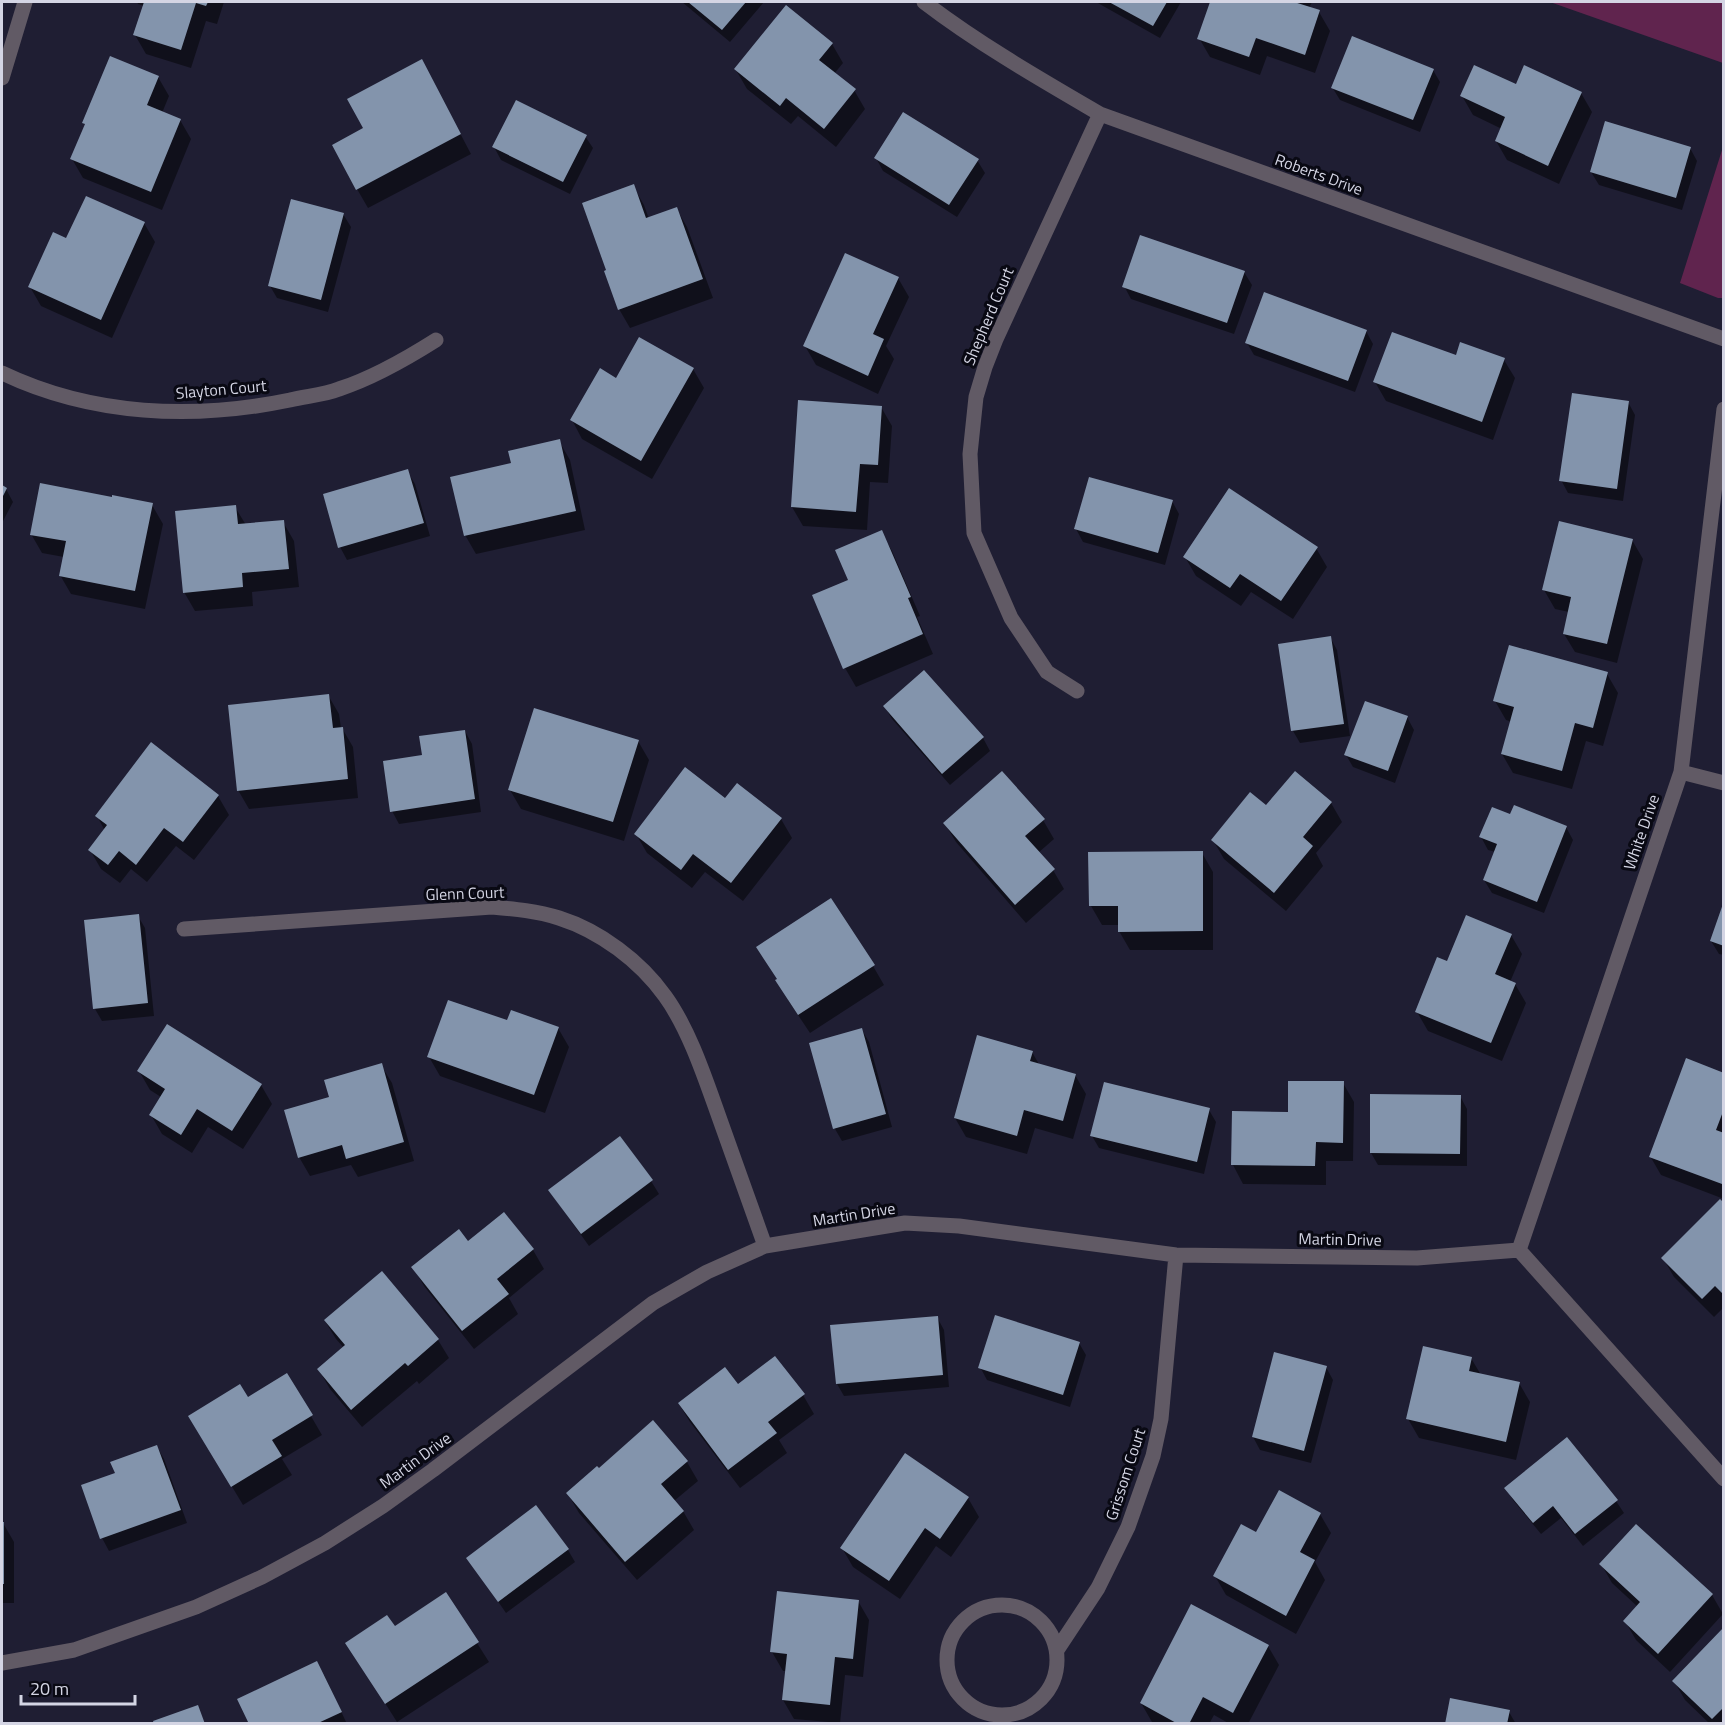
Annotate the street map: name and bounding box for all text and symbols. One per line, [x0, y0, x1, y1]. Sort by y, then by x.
street label: Roberts Drive [1272, 147, 1366, 201]
street label: Shepherd Court [957, 263, 1020, 369]
street label: Slayton Court [175, 373, 268, 405]
street label: White Drive [1617, 791, 1665, 873]
street label: Glenn Court [425, 880, 505, 906]
street label: Martin Drive [811, 1196, 897, 1232]
street label: Martin Drive [1298, 1226, 1382, 1252]
street label: Grissom Court [1099, 1424, 1151, 1523]
street label: Martin Drive [374, 1426, 456, 1494]
scale bar [21, 1668, 135, 1706]
text: 20 m [30, 1675, 69, 1702]

